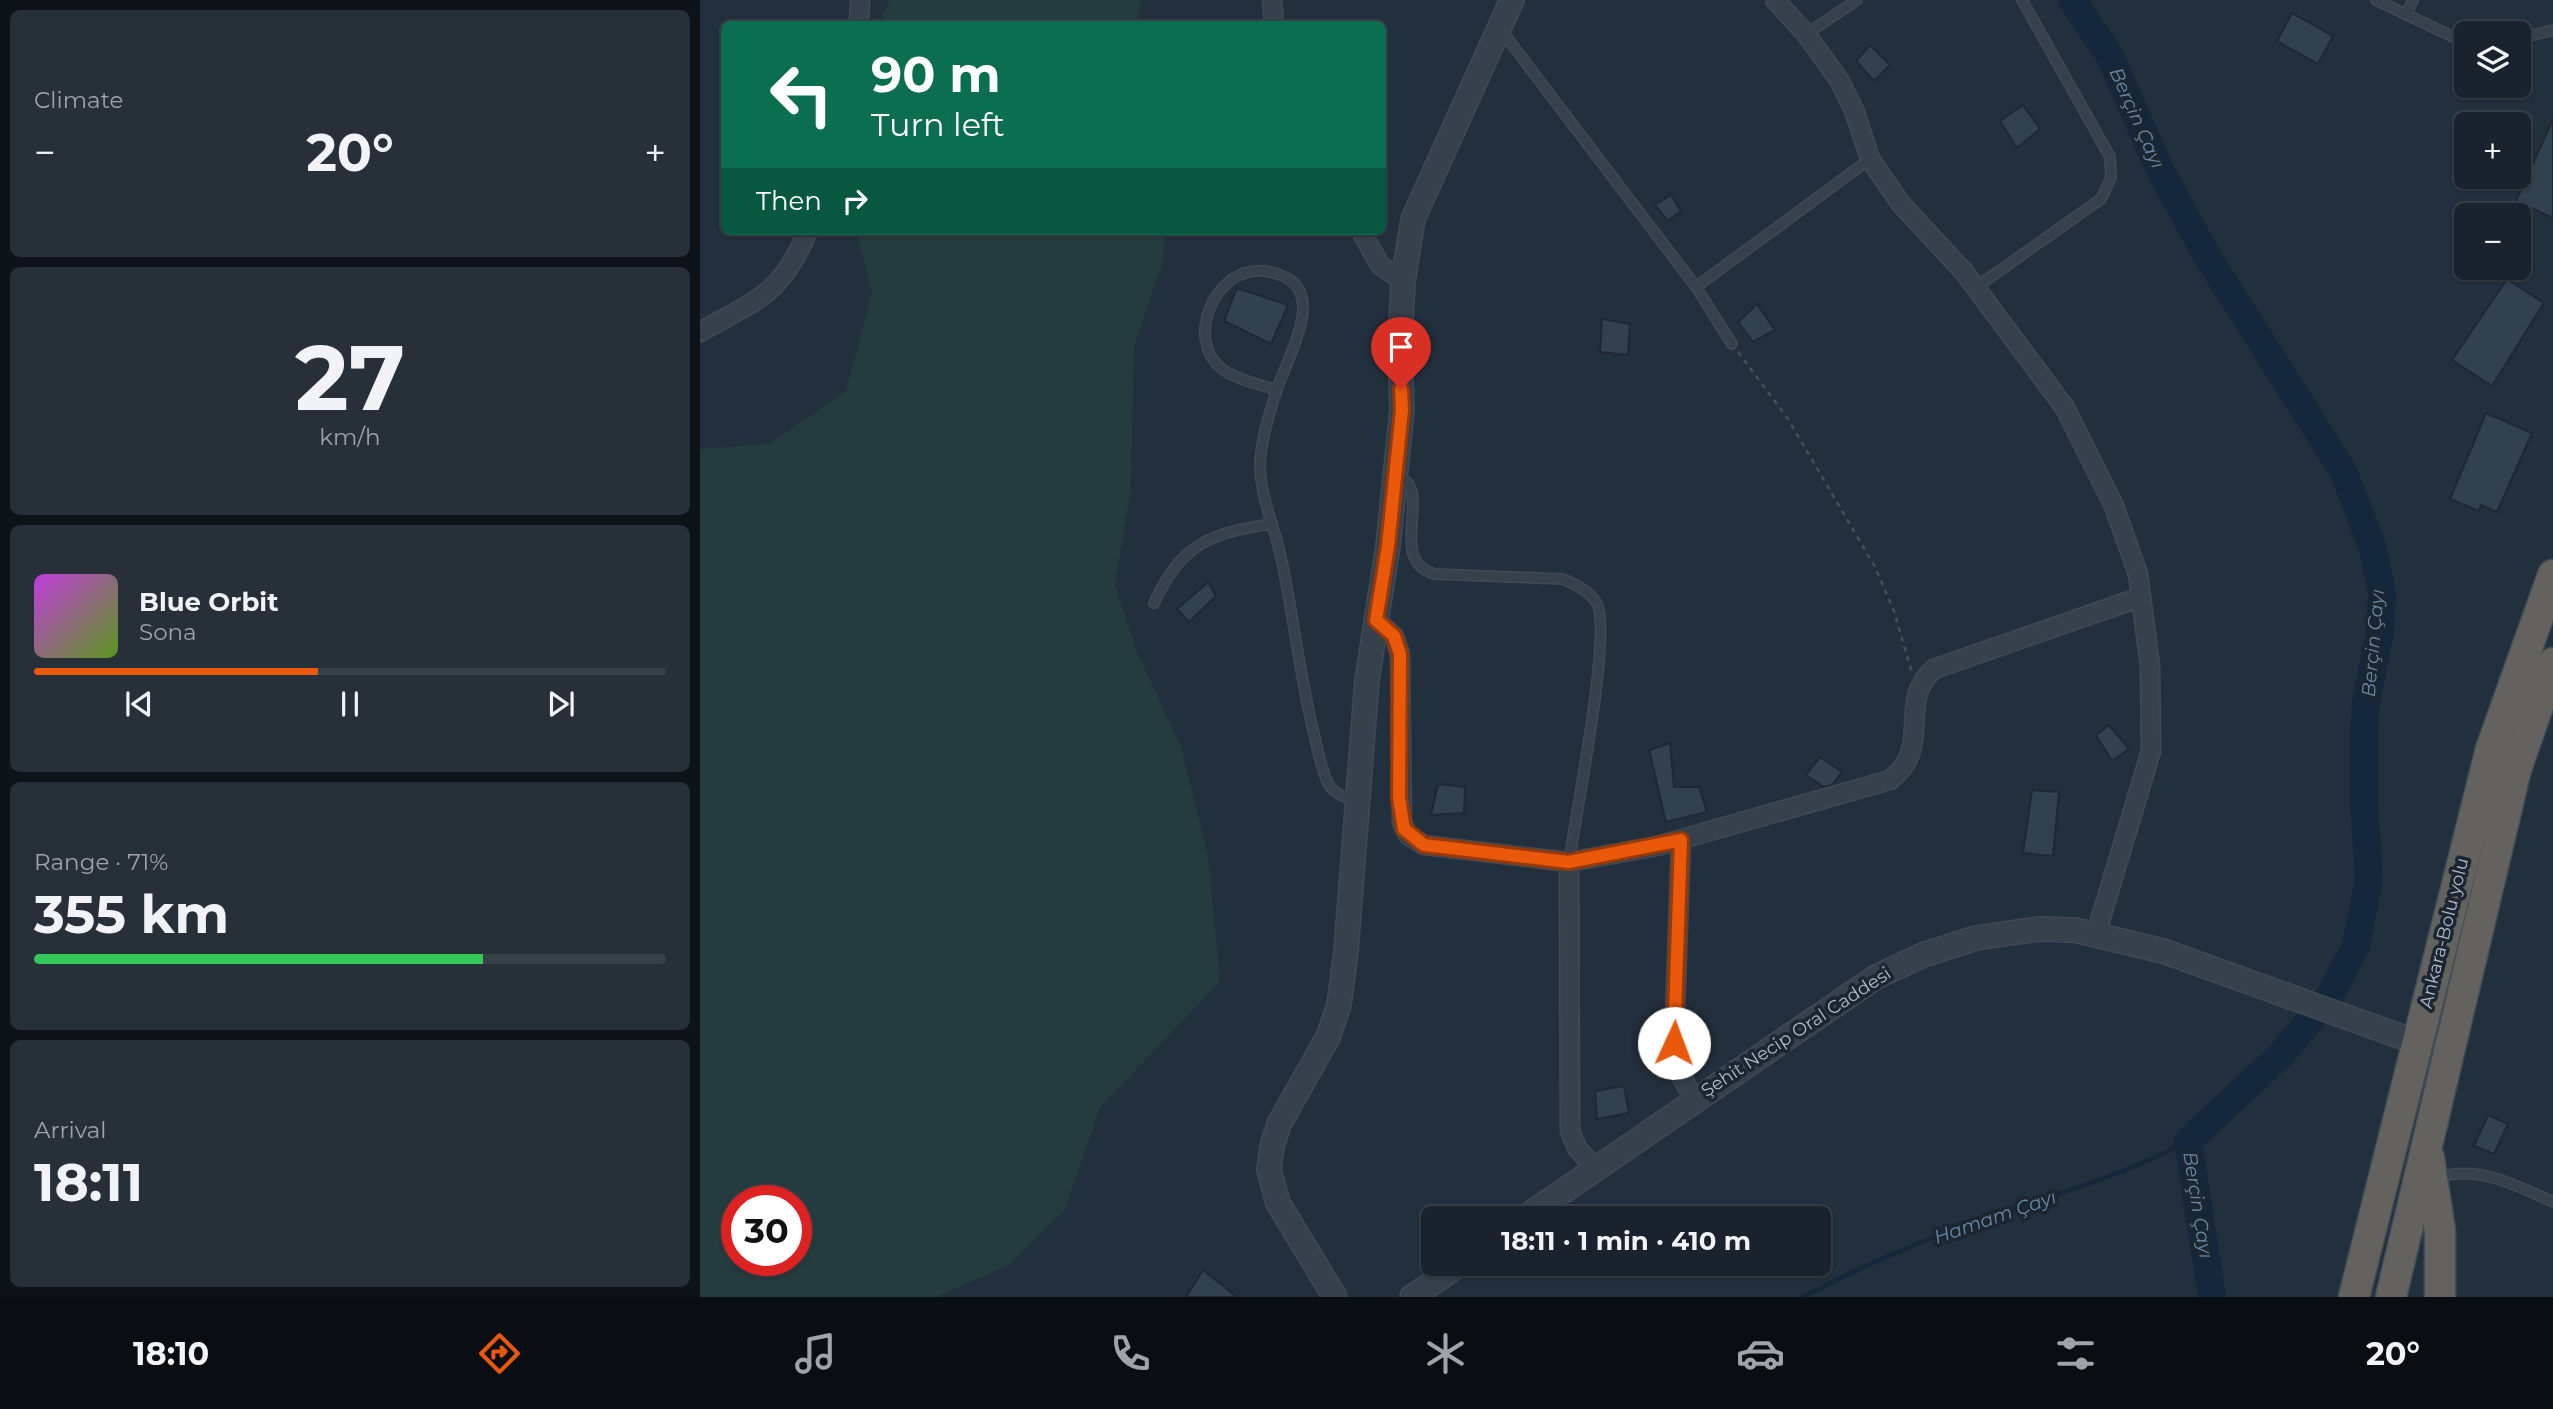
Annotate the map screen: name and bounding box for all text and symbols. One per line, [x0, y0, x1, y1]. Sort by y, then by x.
map controls [2454, 21, 2531, 280]
button: layers [2454, 21, 2531, 98]
text: 90 m [871, 45, 1001, 104]
icon: left [756, 49, 847, 140]
water label: Berçin Çayı [2105, 64, 2169, 172]
text: Climate [34, 86, 123, 114]
text: Turn left [871, 105, 1005, 144]
button: + [2454, 112, 2531, 189]
text: 20° [306, 121, 394, 184]
text: − [34, 129, 56, 176]
text: + [644, 129, 666, 176]
icon: right [836, 182, 874, 220]
text: Then [756, 185, 822, 217]
button: − [2454, 203, 2531, 280]
pin [1371, 317, 1431, 389]
text: 27 [295, 322, 405, 433]
icon: arrive [1382, 328, 1420, 366]
text: km/h [319, 423, 381, 451]
text: Blue Orbit [139, 586, 278, 618]
water label: Berçin Çayı [2357, 588, 2389, 698]
text: Sona [139, 618, 197, 646]
icon: previous [120, 685, 158, 723]
icon: pause [331, 685, 369, 723]
icon: next [542, 685, 580, 723]
text: Range · 71% [34, 848, 168, 876]
street label: Ankara-Bolu yolu [2415, 855, 2473, 1011]
text: 355 km [34, 883, 229, 946]
street label: Şehit Necip Oral Caddesi [1697, 962, 1895, 1102]
position arrow [1637, 1006, 1711, 1080]
text: Arrival [34, 1116, 107, 1144]
water label: Berçin Çayı [2178, 1150, 2218, 1260]
text: 18:11 [34, 1151, 143, 1214]
speed limit sign: 30 [721, 1185, 812, 1276]
water label: Hamam Çayı [1931, 1185, 2059, 1249]
text: 18:11 · 1 min · 410 m [1501, 1225, 1751, 1257]
icon: directions [475, 1329, 524, 1378]
icon: music [791, 1329, 840, 1378]
icon: phone [1106, 1329, 1155, 1378]
icon: climate [1421, 1329, 1470, 1378]
icon: car [1736, 1329, 1785, 1378]
icon: filters [2051, 1329, 2100, 1378]
text: 18:10 [133, 1334, 209, 1373]
text: 20° [2366, 1334, 2420, 1373]

